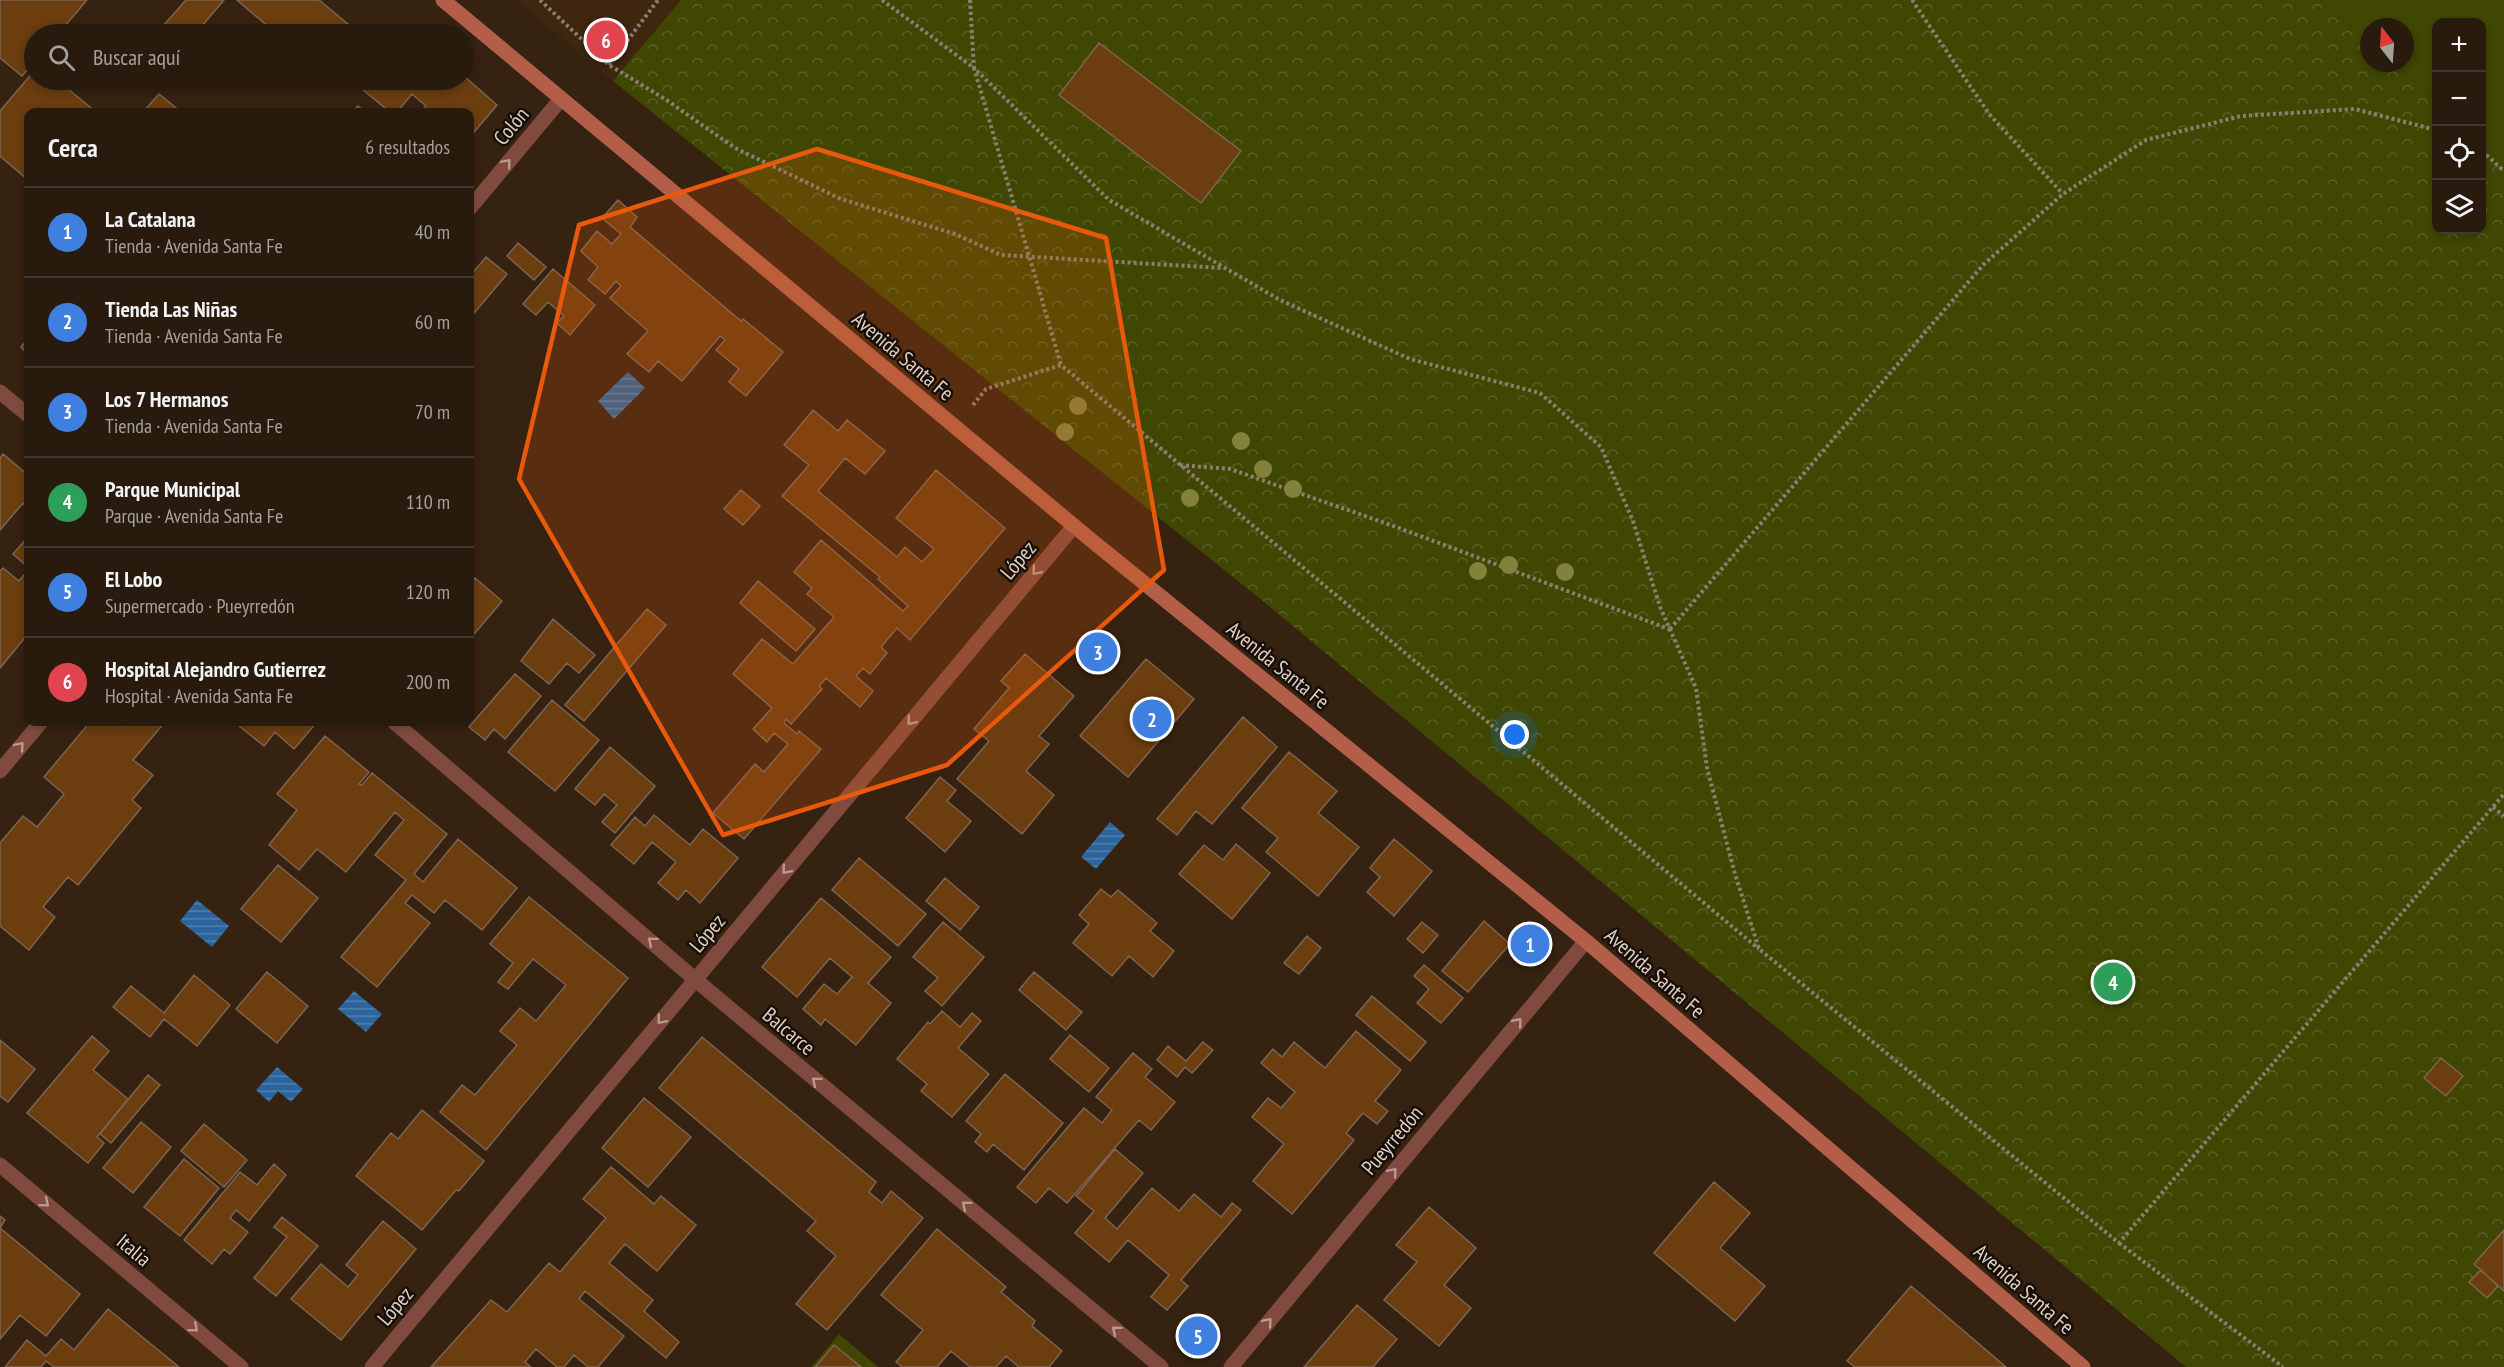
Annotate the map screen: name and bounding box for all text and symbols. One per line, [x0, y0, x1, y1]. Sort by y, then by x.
pin: 6 [586, 18, 626, 63]
north arrow [2360, 18, 2414, 72]
map controls [2432, 18, 2486, 234]
button: + [2432, 18, 2486, 72]
search box [24, 24, 474, 90]
icon: search [45, 41, 78, 74]
text: Buscar aquí [93, 43, 180, 71]
button: − [2432, 72, 2486, 126]
street label: Colón [487, 102, 535, 150]
button: locate [2432, 126, 2486, 180]
text: Cerca [48, 131, 98, 164]
text: 6 resultados [365, 134, 450, 160]
one-way arrow [500, 159, 511, 170]
button: layers [2432, 180, 2486, 234]
text: La Catalana [105, 205, 196, 233]
text: 1 [63, 219, 72, 245]
text: 40 m [415, 219, 450, 245]
text: Tienda · Avenida Santa Fe [105, 233, 283, 259]
text: Tienda Las Niñas [105, 295, 237, 323]
street label: Avenida Santa Fe [847, 306, 959, 406]
text: 2 [63, 309, 72, 335]
text: 60 m [415, 309, 450, 335]
text: Tienda · Avenida Santa Fe [105, 323, 283, 349]
text: Los 7 Hermanos [105, 385, 228, 413]
text: 3 [63, 399, 72, 425]
text: 70 m [415, 399, 450, 425]
text: Tienda · Avenida Santa Fe [105, 413, 283, 439]
text: Parque Municipal [105, 475, 240, 503]
text: 4 [63, 489, 72, 515]
text: 110 m [406, 489, 450, 515]
text: Parque · Avenida Santa Fe [105, 503, 283, 529]
street label: López [994, 535, 1042, 585]
one-way arrow [1032, 564, 1043, 575]
text: El Lobo [105, 565, 162, 593]
text: 5 [63, 579, 72, 605]
text: 120 m [406, 579, 450, 605]
text: Supermercado · Pueyrredón [105, 593, 295, 619]
street label: Avenida Santa Fe [1221, 615, 1335, 715]
pin: 3 [1078, 630, 1118, 674]
text: Hospital Alejandro Gutierrez [105, 655, 326, 683]
text: 6 [63, 669, 72, 695]
text: 200 m [406, 669, 450, 695]
text: Hospital · Avenida Santa Fe [105, 683, 293, 709]
pin: 2 [1132, 696, 1172, 742]
one-way arrow [907, 714, 918, 725]
your location [1500, 720, 1529, 749]
one-way arrow [13, 742, 24, 753]
one-way arrow [782, 863, 793, 874]
street label: López [683, 908, 731, 958]
pin: 1 [1510, 922, 1550, 966]
street label: Avenida Santa Fe [1599, 922, 1711, 1024]
one-way arrow [648, 937, 659, 948]
pin: 4 [2094, 960, 2132, 1004]
street label: Balcarce [757, 1001, 821, 1061]
one-way arrow [658, 1013, 669, 1024]
one-way arrow [1511, 1018, 1522, 1029]
one-way arrow [812, 1077, 823, 1088]
street label: Pueyrredón [1355, 1100, 1429, 1180]
one-way arrow [1386, 1168, 1397, 1179]
one-way arrow [38, 1196, 49, 1207]
one-way arrow [962, 1201, 973, 1212]
street label: Italia [111, 1228, 157, 1272]
street label: Avenida Santa Fe [1968, 1238, 2080, 1340]
street label: López [371, 1281, 419, 1331]
pin: 5 [1178, 1314, 1218, 1358]
one-way arrow [1261, 1318, 1272, 1329]
one-way arrow [187, 1321, 198, 1332]
one-way arrow [1112, 1326, 1123, 1337]

